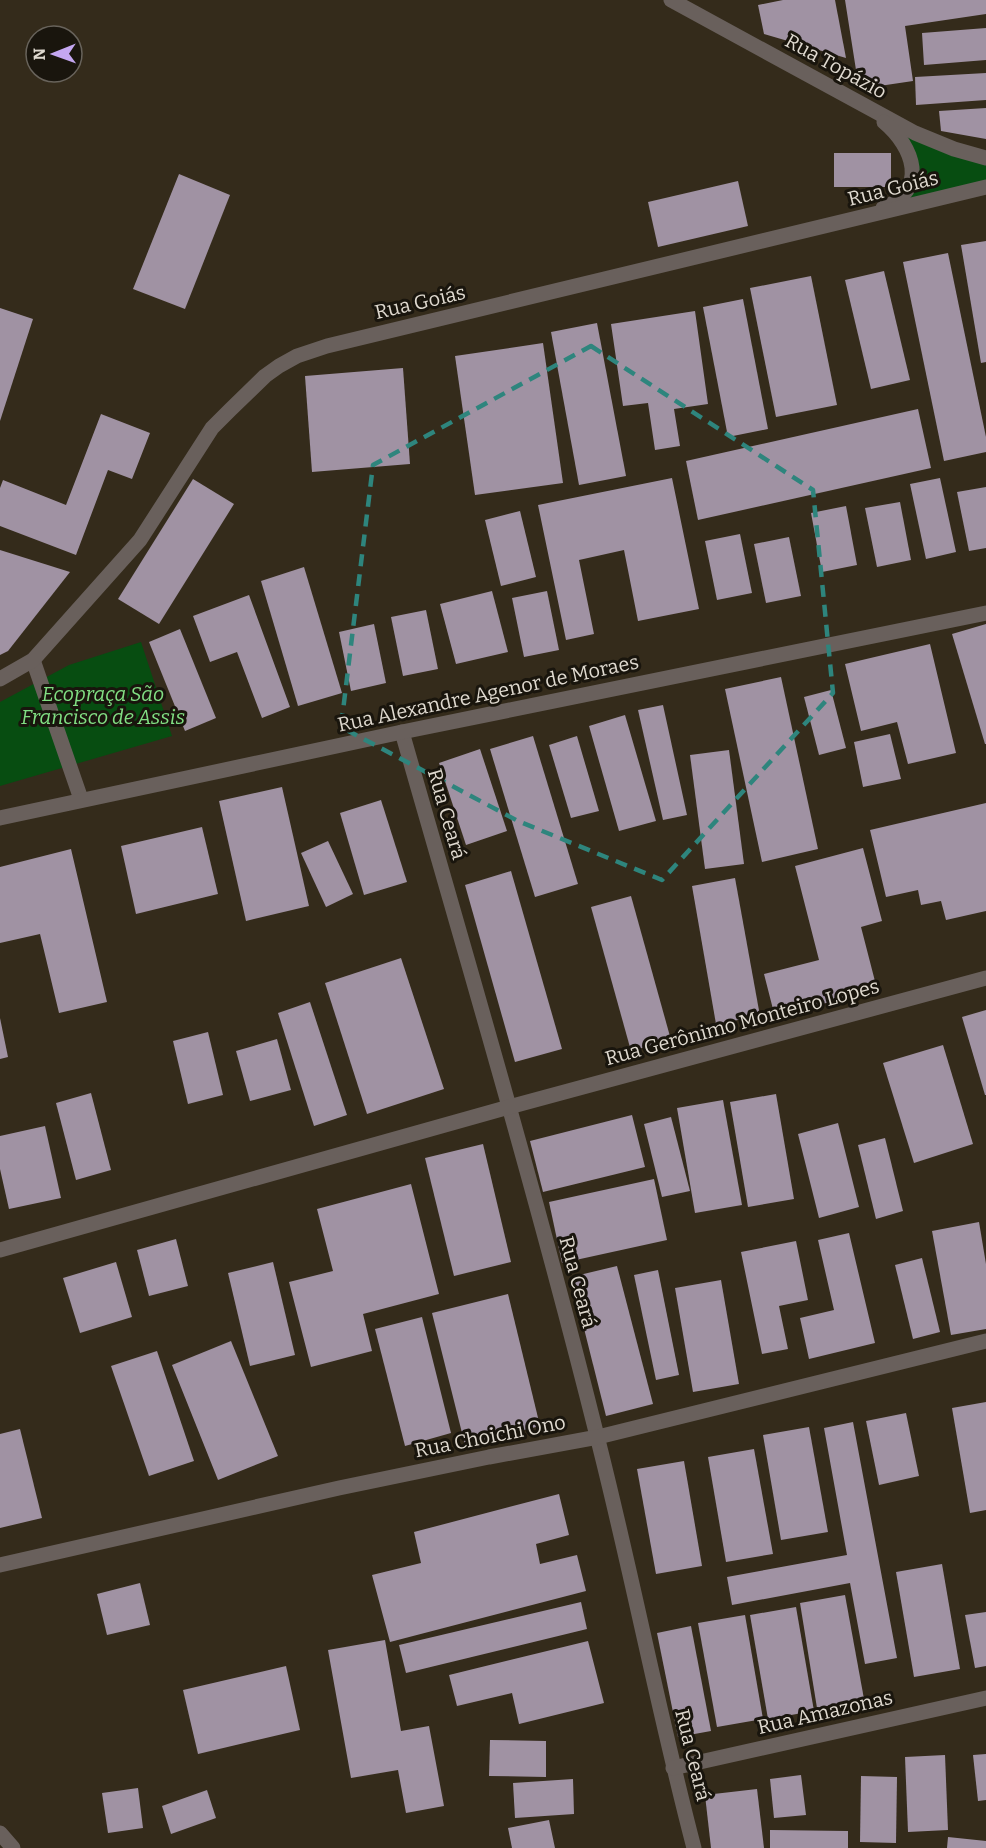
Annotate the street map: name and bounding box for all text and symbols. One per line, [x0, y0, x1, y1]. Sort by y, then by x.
north arrow [24, 24, 84, 84]
street label: Rua Topázio [781, 28, 891, 104]
text: N [30, 48, 49, 61]
street label: Rua Goiás [845, 165, 941, 211]
street label: Rua Goiás [372, 280, 468, 324]
street label: Rua Alexandre Agenor de Moraes [335, 649, 641, 737]
park label: Ecopraça São Francisco de Assis [21, 682, 185, 729]
street label: Rua Ceará [423, 766, 471, 862]
street label: Rua Gerônimo Monteiro Lopes [602, 974, 882, 1070]
street label: Rua Ceará [554, 1234, 602, 1330]
street label: Rua Choichi Ono [412, 1410, 568, 1462]
street label: Rua Amazonas [755, 1685, 895, 1739]
street label: Rua Ceará [670, 1707, 716, 1803]

